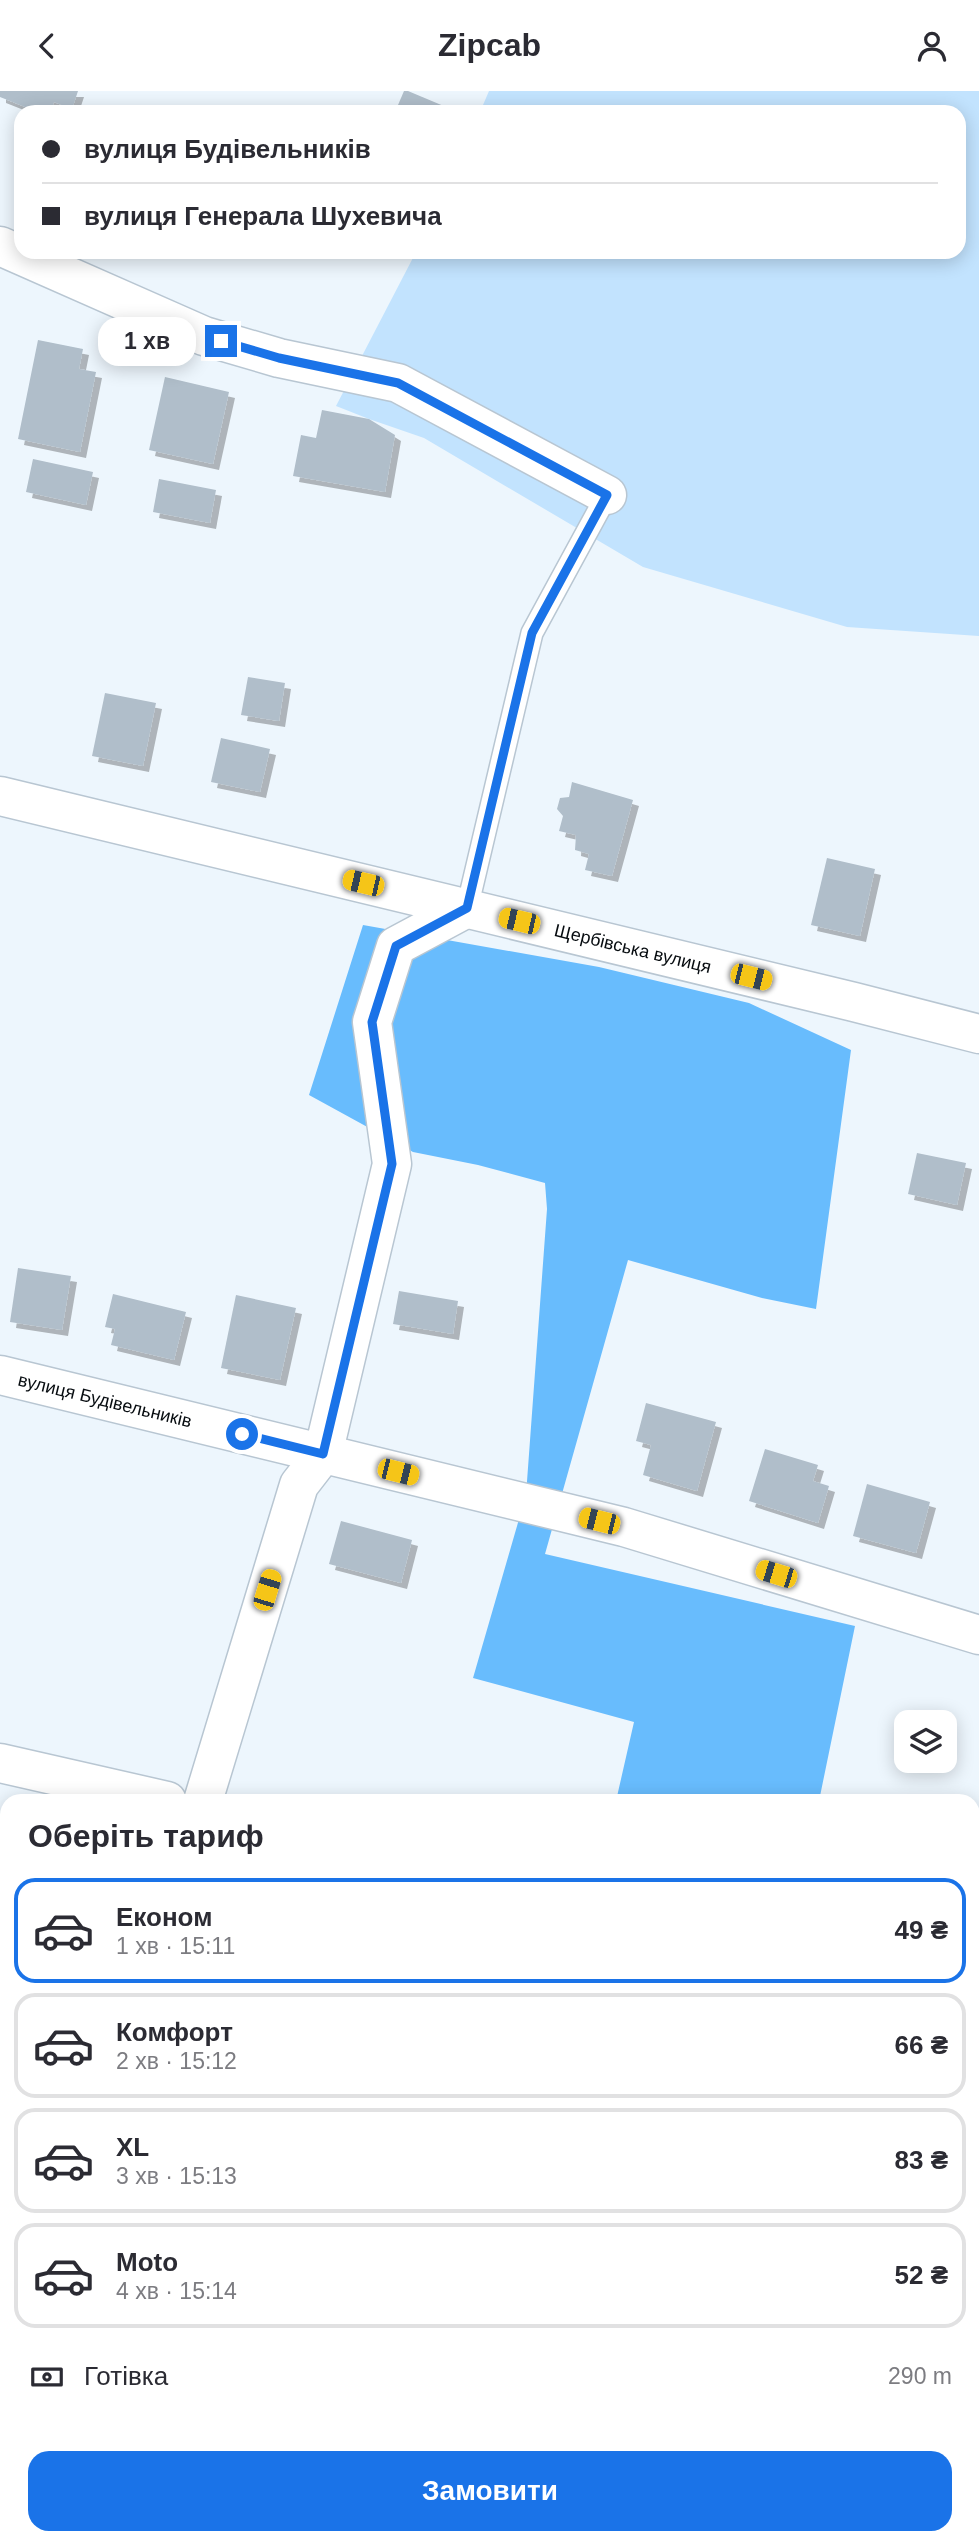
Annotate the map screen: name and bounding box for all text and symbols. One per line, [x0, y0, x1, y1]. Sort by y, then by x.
icon: back [28, 27, 66, 65]
text: Zipcab [438, 27, 541, 63]
icon: person [913, 27, 951, 65]
text: вулиця Будівельників [84, 134, 371, 164]
text: вулиця Генерала Шухевича [84, 201, 442, 231]
callout: 1 хв [99, 317, 196, 365]
route end [205, 325, 237, 357]
text: 1 хв [124, 328, 170, 354]
car [341, 868, 386, 898]
car [497, 906, 542, 936]
street label: Щербівська вулиця [552, 920, 713, 977]
car [729, 962, 774, 992]
street label: вулиця Будівельників [16, 1370, 194, 1431]
route start [226, 1418, 258, 1450]
car [376, 1457, 421, 1487]
car [577, 1506, 622, 1536]
car [753, 1558, 800, 1590]
car [251, 1567, 284, 1613]
map controls [894, 1710, 957, 1773]
button: layers [894, 1710, 957, 1773]
text: Оберіть тариф [28, 1818, 264, 1854]
icon: car [32, 1899, 95, 1962]
text: Економ [116, 1902, 212, 1932]
text: 49 ₴ [895, 1915, 948, 1945]
text: 1 хв · 15:11 [116, 1933, 235, 1959]
icon: car [32, 2014, 95, 2077]
text: Комфорт [116, 2017, 233, 2047]
text: 66 ₴ [895, 2030, 948, 2060]
text: 2 хв · 15:12 [116, 2048, 237, 2074]
icon: car [32, 2129, 95, 2192]
text: XL [116, 2132, 149, 2162]
text: 83 ₴ [895, 2145, 948, 2175]
text: 3 хв · 15:13 [116, 2163, 237, 2189]
icon: car [32, 2244, 95, 2307]
text: Moto [116, 2247, 178, 2277]
text: 52 ₴ [895, 2260, 948, 2290]
text: 4 хв · 15:14 [116, 2278, 237, 2304]
icon: cash [28, 2358, 66, 2396]
text: Готівка [84, 2361, 168, 2391]
text: 290 m [888, 2363, 952, 2389]
button: Замовити [28, 2451, 952, 2531]

